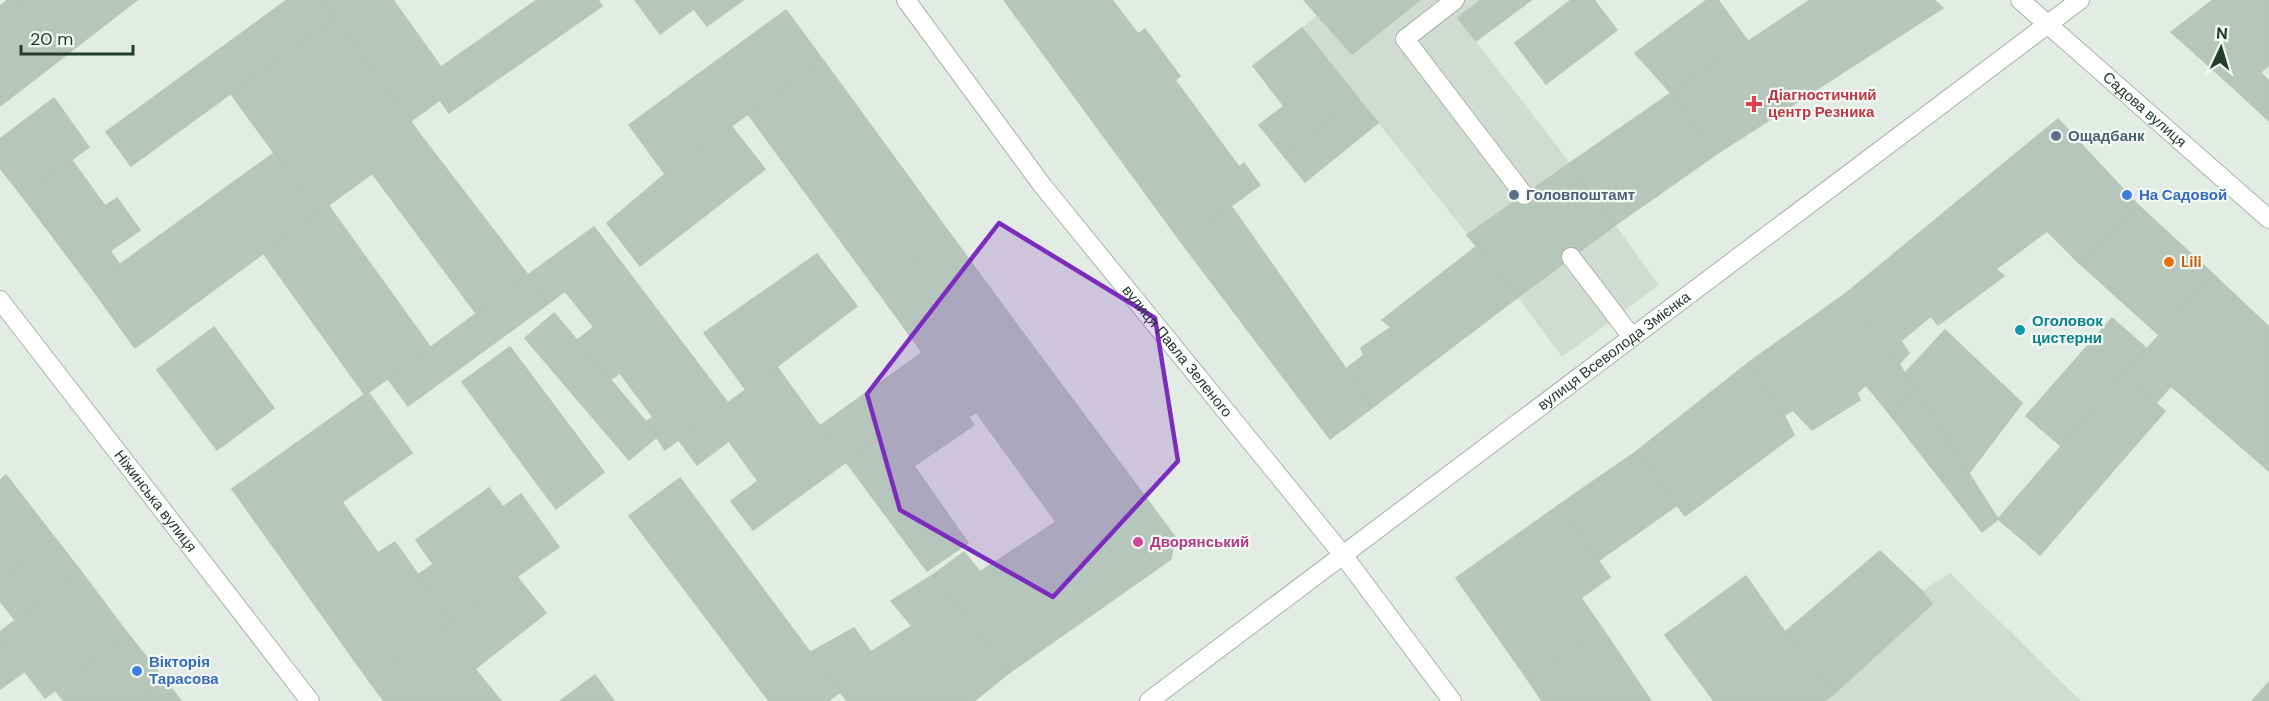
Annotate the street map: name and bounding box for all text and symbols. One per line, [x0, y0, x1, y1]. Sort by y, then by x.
scale bar [21, 18, 134, 56]
north arrow [2191, 18, 2251, 78]
text: N [2215, 23, 2229, 44]
text: 20 m [30, 27, 73, 51]
street label: Садова вулиця [2099, 67, 2191, 152]
place label: Діагностичний центр Резника [1768, 85, 1877, 122]
marker: Діагностичний центр Резника [1745, 95, 1763, 113]
place label: Ощадбанк [2068, 126, 2145, 146]
marker: Ощадбанк [2049, 129, 2063, 143]
place label: Головпоштамт [1526, 185, 1635, 205]
place label: На Садовой [2139, 185, 2227, 205]
marker: Головпоштамт [1507, 188, 1521, 202]
marker: На Садовой [2120, 188, 2134, 202]
place label: Lili [2181, 252, 2202, 272]
marker: Lili [2162, 255, 2176, 269]
street label: вулиця Павла Зеленого [1118, 281, 1237, 422]
street label: вулиця Всеволода Змієнка [1533, 286, 1695, 415]
place label: Оголовок цистерни [2032, 311, 2103, 348]
marker: Оголовок цистерни [2013, 323, 2027, 337]
street label: Ніжинська вулиця [109, 446, 201, 556]
place label: Дворянський [1150, 532, 1249, 552]
marker: Дворянський [1131, 535, 1145, 549]
place label: Вікторія Тарасова [149, 652, 219, 689]
marker: Вікторія Тарасова [130, 664, 144, 678]

